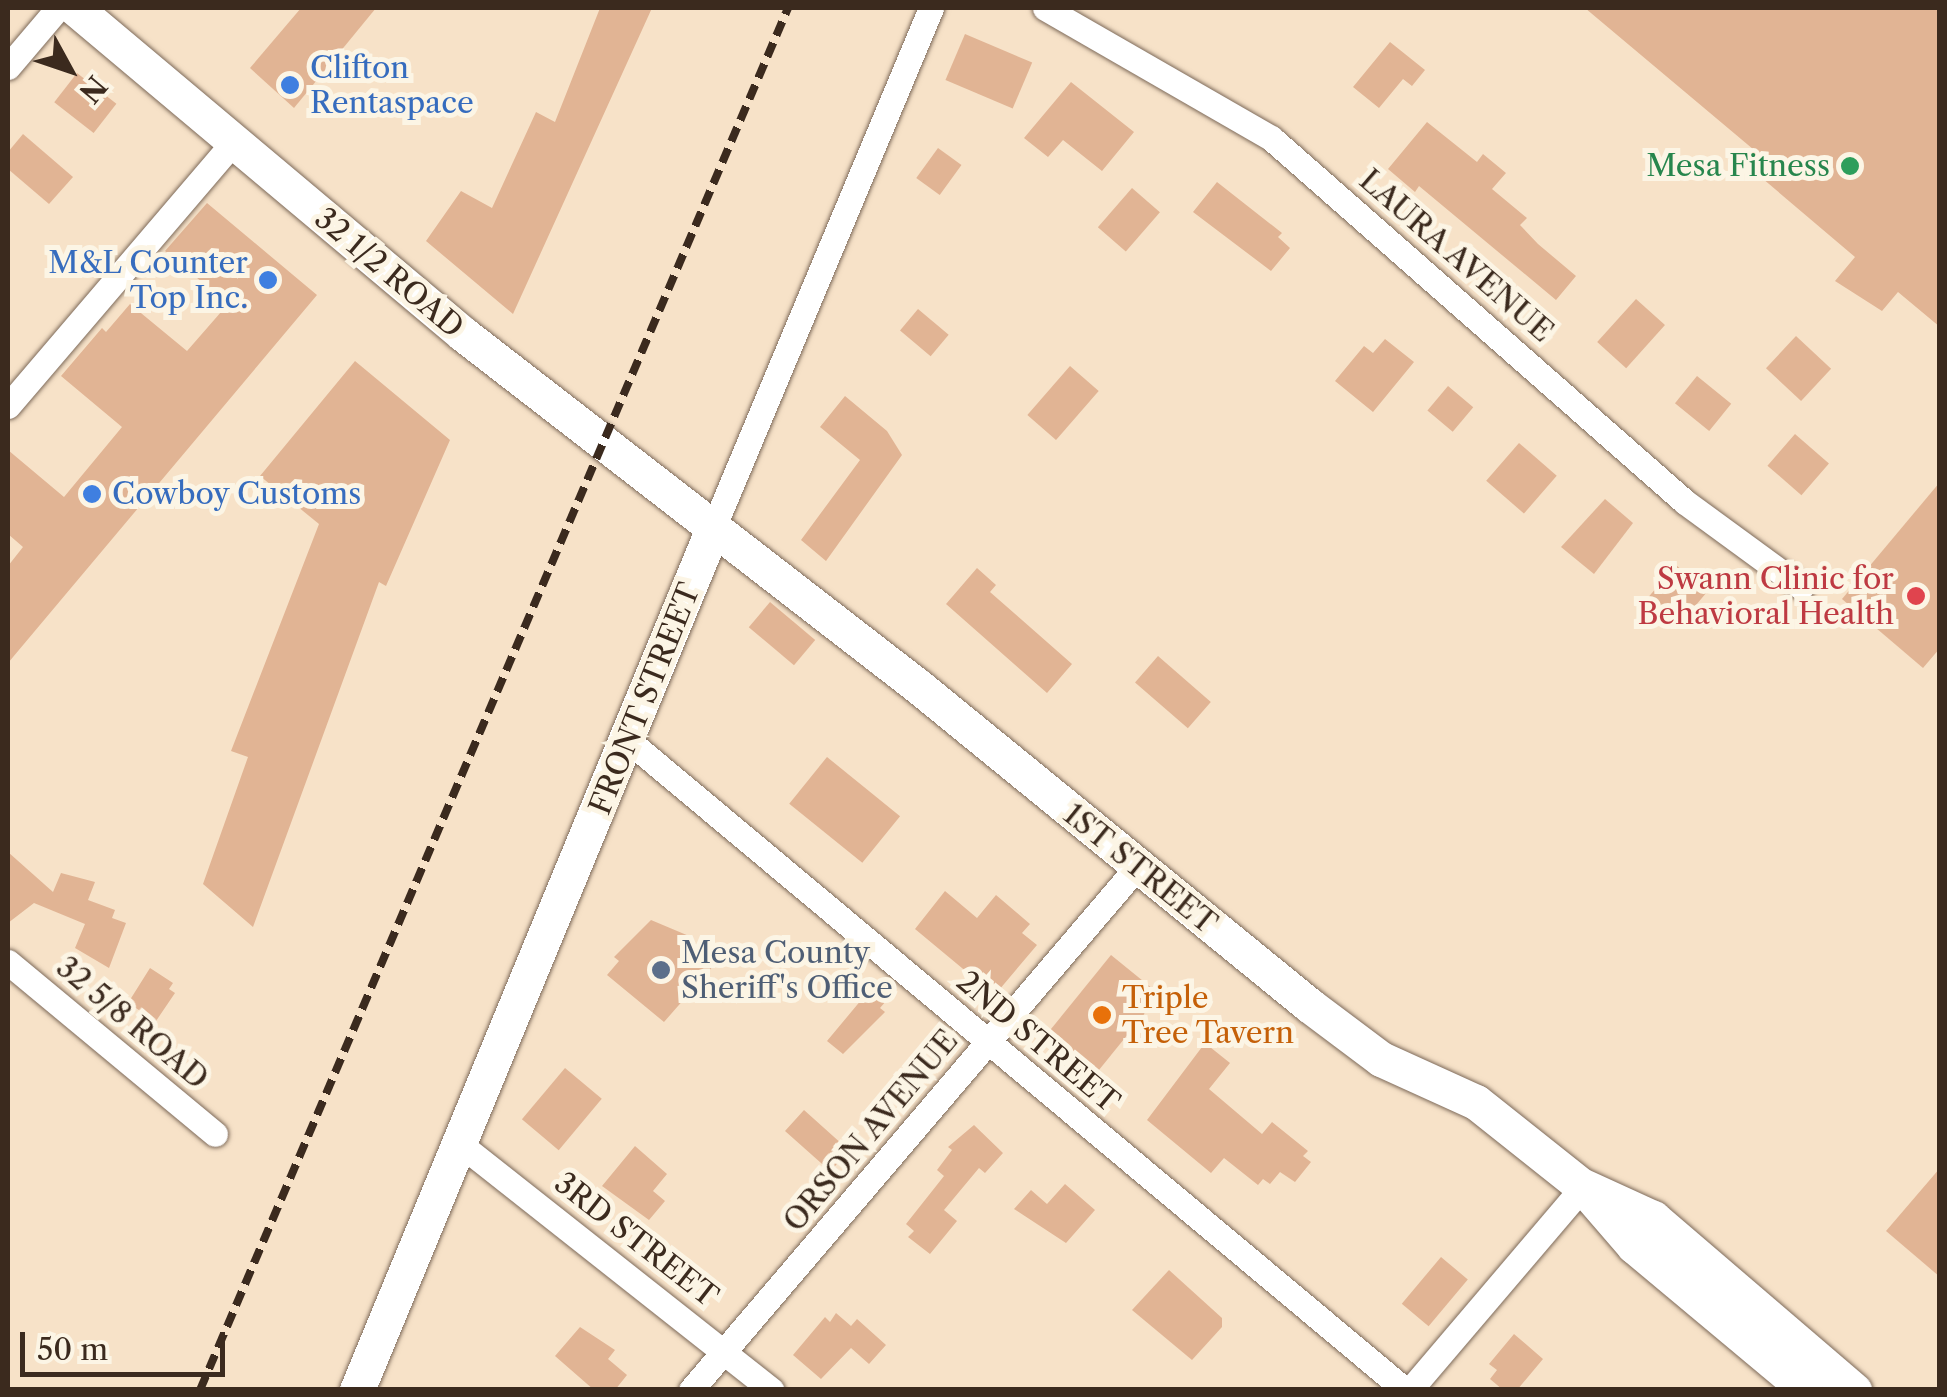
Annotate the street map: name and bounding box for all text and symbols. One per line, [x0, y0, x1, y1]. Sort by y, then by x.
north arrow [20, 20, 120, 120]
place label: Clifton Rentaspace [310, 50, 474, 120]
text: N [72, 69, 114, 110]
marker: Clifton Rentaspace [279, 74, 301, 96]
place label: Mesa Fitness [1646, 148, 1830, 184]
marker: Mesa Fitness [1839, 155, 1861, 177]
street label: LAURA AVENUE [1351, 161, 1561, 351]
street label: 32 1/2 ROAD [307, 201, 471, 345]
place label: M&L Counter Top Inc. [47, 245, 248, 316]
marker: M&L Counter Top Inc. [257, 269, 279, 291]
place label: Cowboy Customs [112, 476, 362, 512]
marker: Cowboy Customs [81, 483, 103, 505]
place label: Swann Clinic for Behavioral Health [1638, 561, 1894, 632]
street label: FRONT STREET [582, 578, 708, 820]
marker: Swann Clinic for Behavioral Health [1903, 583, 1929, 609]
street label: 1ST STREET [1056, 796, 1224, 942]
place label: Mesa County Sheriff's Office [681, 935, 893, 1006]
street label: 32 5/8 ROAD [49, 949, 215, 1097]
marker: Mesa County Sheriff's Office [650, 959, 672, 981]
street label: 2ND STREET [950, 964, 1126, 1120]
place label: Triple Tree Tavern [1122, 980, 1295, 1050]
marker: Triple Tree Tavern [1091, 1004, 1113, 1026]
street label: ORSON AVENUE [776, 1023, 966, 1239]
street label: 3RD STREET [547, 1165, 725, 1315]
scale bar [25, 1312, 230, 1374]
text: 50 m [37, 1331, 108, 1368]

